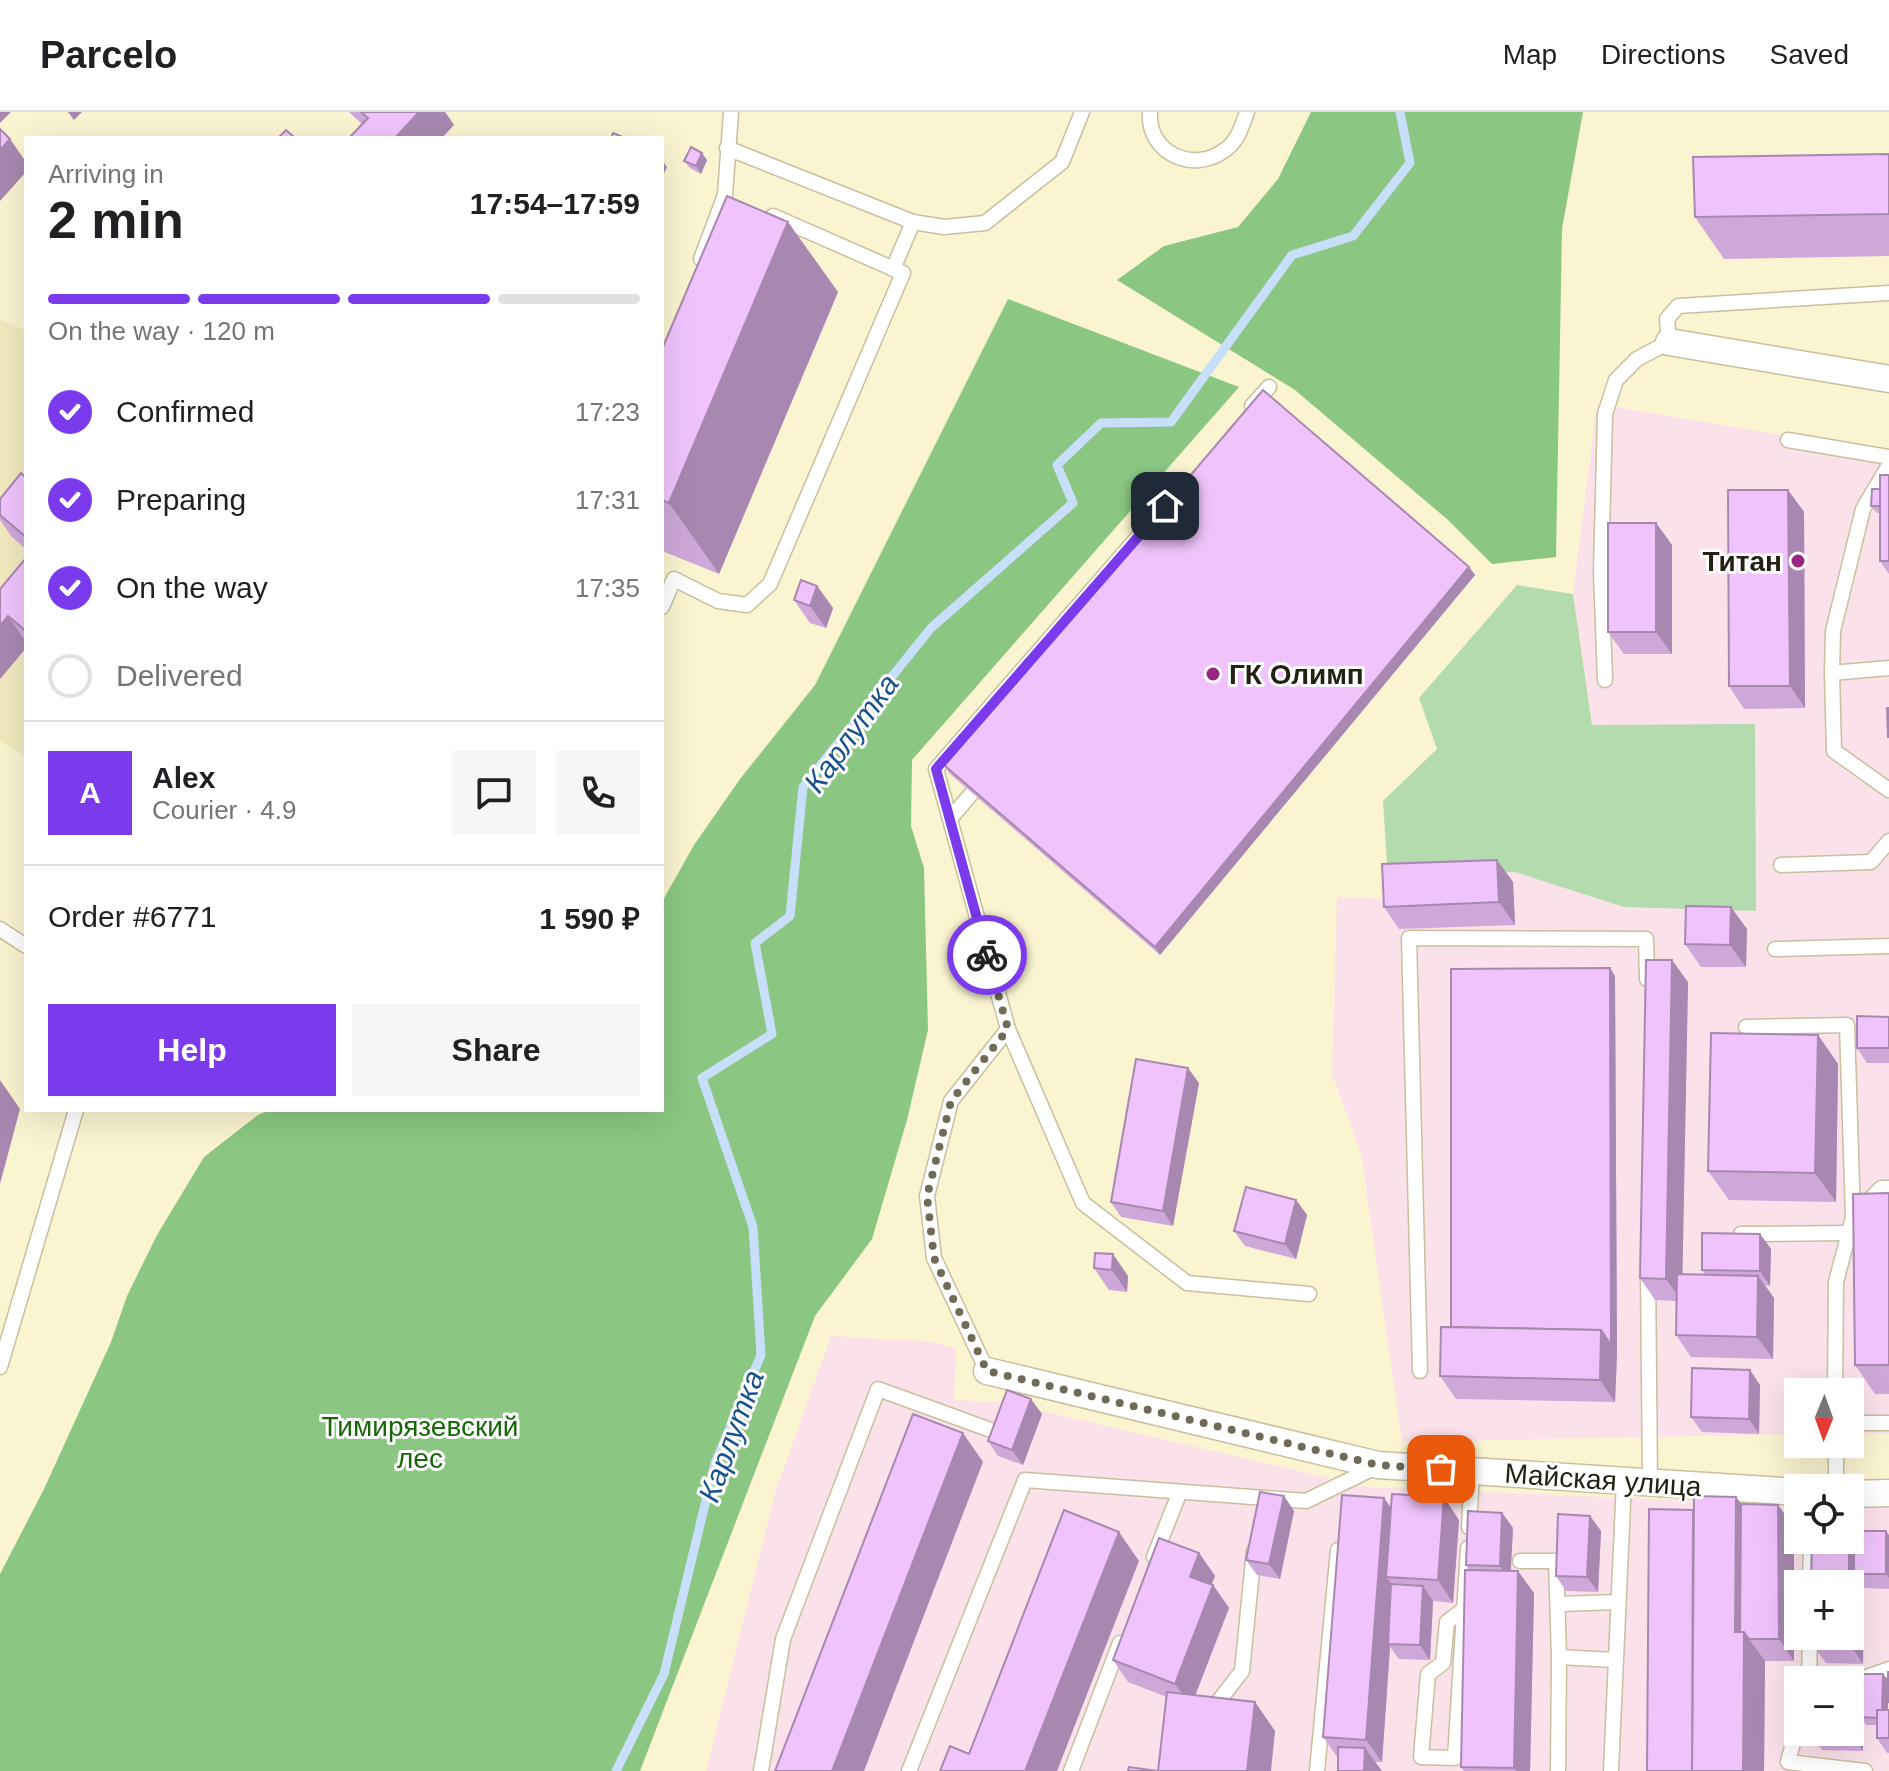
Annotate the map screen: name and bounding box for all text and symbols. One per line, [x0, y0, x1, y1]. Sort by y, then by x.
text: Parcelo [40, 34, 177, 76]
text: Map [1503, 39, 1557, 70]
text: Directions [1601, 39, 1726, 70]
text: Saved [1770, 39, 1849, 70]
text: Arriving in [48, 159, 164, 189]
text: 17:54–17:59 [470, 187, 640, 220]
text: 2 min [48, 191, 184, 249]
text: On the way · 120 m [48, 316, 275, 346]
icon: check [48, 390, 92, 434]
text: Confirmed [116, 395, 254, 428]
text: 17:23 [575, 397, 640, 427]
pin [1131, 472, 1199, 540]
icon: check [48, 478, 92, 522]
text: Preparing [116, 483, 246, 516]
icon: home [1143, 484, 1187, 528]
text: 17:31 [575, 485, 640, 515]
place label: Титан [1703, 546, 1782, 577]
marker: Титан [1789, 552, 1807, 570]
icon: check [48, 566, 92, 610]
text: On the way [116, 571, 268, 604]
text: 17:35 [575, 573, 640, 603]
text: Delivered [116, 659, 243, 692]
place label: ГК Олимп [1229, 659, 1364, 690]
marker: ГК Олимп [1204, 665, 1222, 683]
water label: Карлутка [797, 668, 905, 798]
button: chat [452, 751, 536, 835]
button: phone [556, 751, 640, 835]
text: Alex [152, 761, 215, 794]
text: A [79, 776, 101, 809]
text: Courier · 4.9 [152, 795, 297, 825]
text: Order #6771 [48, 900, 216, 933]
text: 1 590 ₽ [539, 902, 640, 935]
courier [947, 915, 1027, 995]
icon: bike [965, 933, 1009, 977]
button: Help [48, 1004, 336, 1096]
button: Share [352, 1004, 640, 1096]
water label: Карлутка [692, 1366, 770, 1506]
north arrow [1784, 1378, 1864, 1458]
map controls [1784, 1378, 1864, 1746]
park label: Тимирязевский лес [321, 1411, 519, 1474]
pin [1407, 1435, 1475, 1503]
icon: bag [1419, 1447, 1463, 1491]
street label: Майская улица [1504, 1458, 1703, 1502]
button: locate [1784, 1474, 1864, 1554]
button: + [1784, 1570, 1864, 1650]
button: − [1784, 1666, 1864, 1746]

